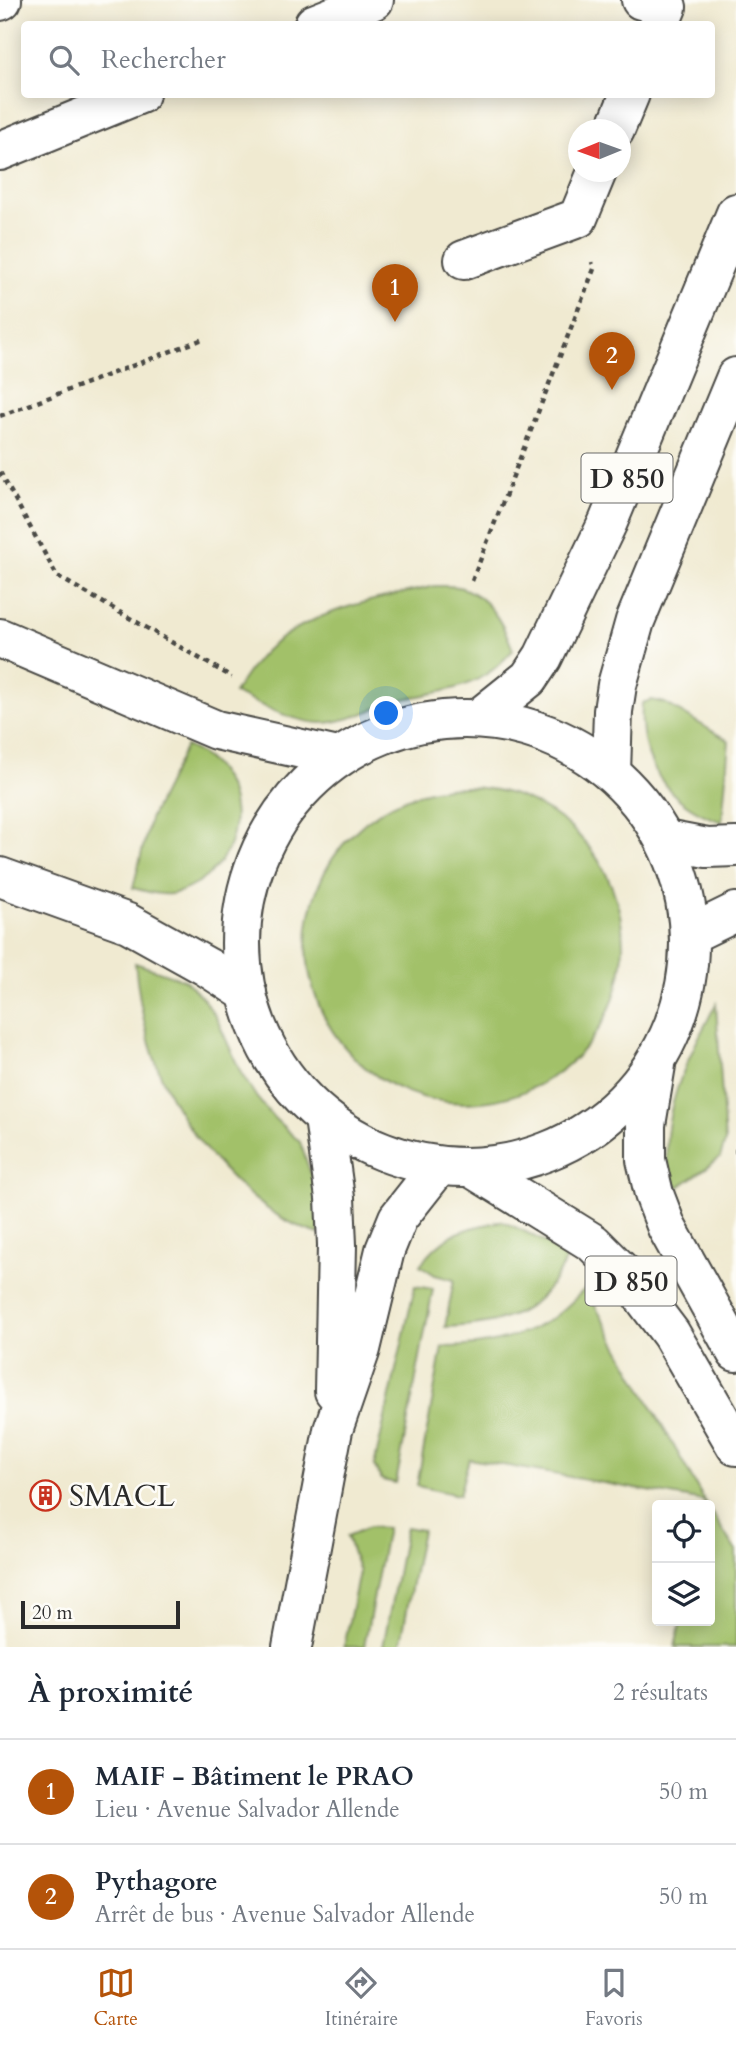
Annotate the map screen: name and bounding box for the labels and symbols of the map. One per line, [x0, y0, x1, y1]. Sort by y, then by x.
north arrow [568, 119, 631, 182]
pin: 1 [372, 264, 418, 322]
pin: 2 [589, 332, 635, 390]
road number: D 850 [582, 454, 672, 503]
your location [369, 696, 403, 730]
road number: D 850 [586, 1256, 676, 1306]
place label: SMACL [69, 1476, 176, 1517]
building icon: SMACL [29, 1479, 63, 1513]
scale bar [21, 1598, 180, 1630]

